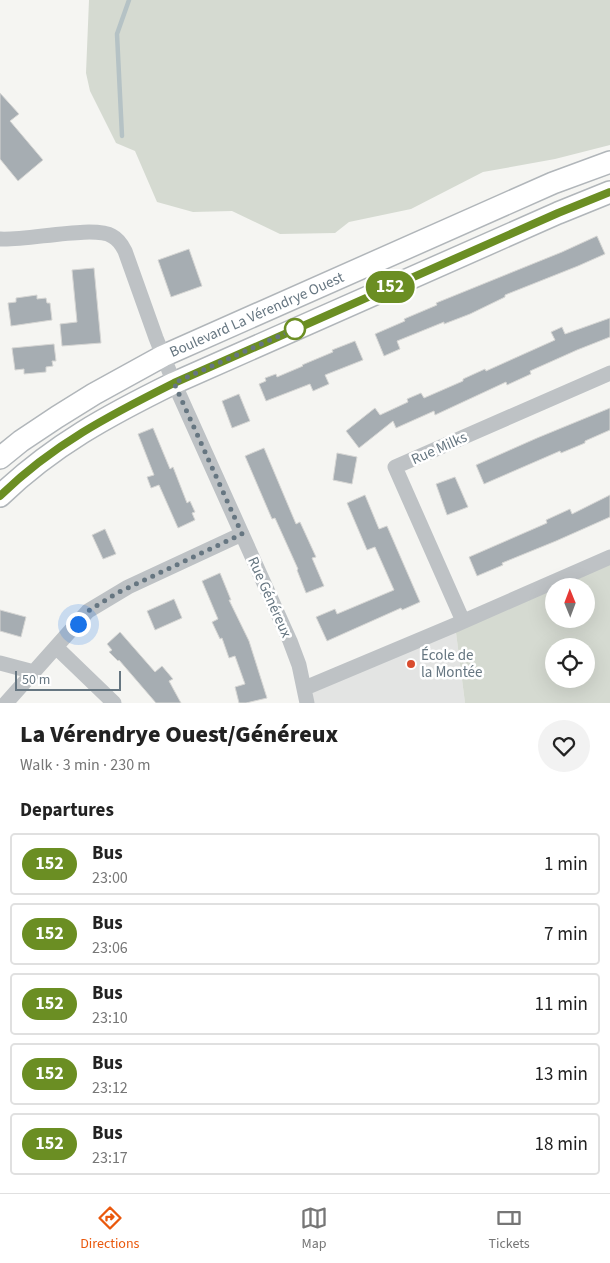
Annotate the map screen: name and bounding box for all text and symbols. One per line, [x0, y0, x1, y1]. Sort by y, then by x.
street label: Boulevard La Vérendrye Ouest [166, 267, 347, 363]
line badge: 152 [361, 271, 419, 303]
text: 152 [376, 274, 404, 299]
unlabelled marker [284, 318, 306, 340]
street label: Rue Milks [408, 427, 471, 470]
street label: Rue Généreux [242, 553, 297, 641]
north arrow [545, 578, 595, 628]
map controls [545, 578, 595, 688]
your location [66, 612, 91, 637]
button: locate [545, 638, 595, 688]
place label: École de la Montée [421, 645, 482, 683]
marker: École de la Montée [405, 658, 417, 670]
scale bar [15, 668, 121, 691]
text: 50 m [22, 670, 50, 690]
text: La Vérendrye Ouest/Généreux [20, 717, 338, 752]
button: heart [538, 720, 590, 772]
text: Walk · 3 min · 230 m [20, 754, 151, 776]
text: Departures [20, 797, 114, 824]
text: Bus [92, 840, 123, 867]
text: 152 [35, 851, 64, 876]
text: 1 min [544, 851, 588, 878]
text: 23:00 [92, 867, 128, 889]
text: Bus [92, 910, 123, 937]
text: 152 [35, 921, 64, 946]
text: 7 min [544, 921, 588, 948]
text: 23:06 [92, 937, 128, 959]
text: Bus [92, 980, 123, 1007]
text: 152 [35, 991, 64, 1016]
text: 11 min [534, 991, 588, 1018]
text: 23:10 [92, 1007, 128, 1029]
text: Bus [92, 1050, 123, 1077]
text: 152 [35, 1061, 64, 1086]
text: 13 min [534, 1061, 588, 1088]
text: 23:12 [92, 1077, 128, 1099]
text: Bus [92, 1120, 123, 1147]
text: 152 [35, 1131, 64, 1156]
text: 18 min [534, 1131, 588, 1158]
text: 23:17 [92, 1147, 128, 1169]
tab: Directions [80, 1204, 139, 1254]
tab: Map [300, 1204, 328, 1254]
tab: Tickets [488, 1204, 530, 1254]

